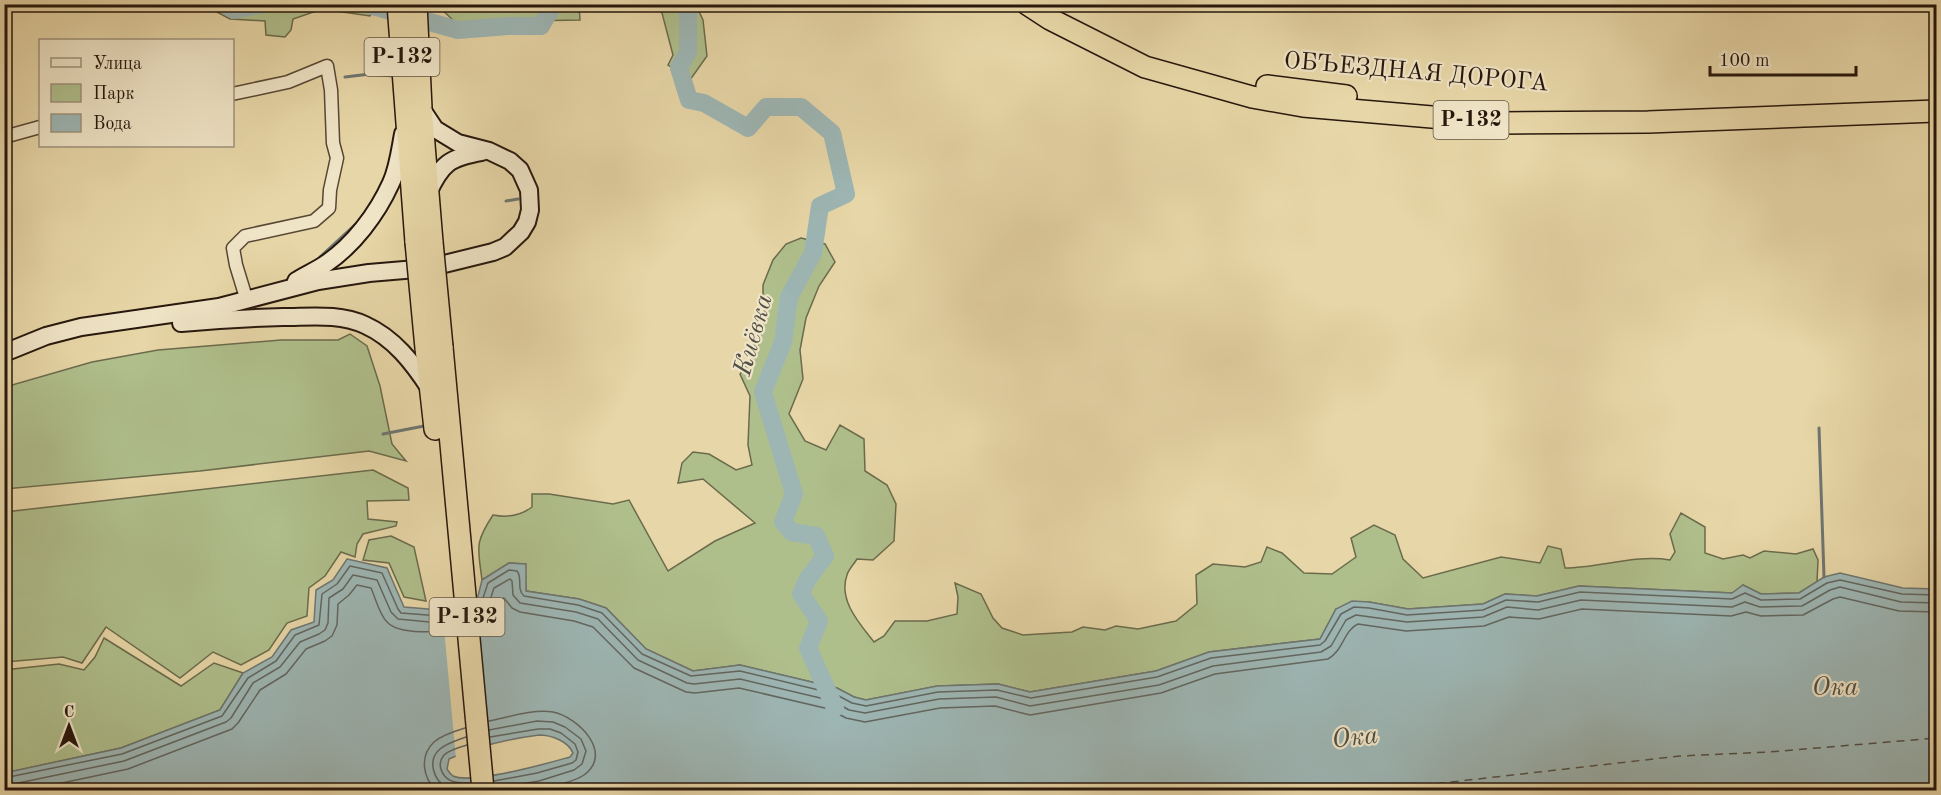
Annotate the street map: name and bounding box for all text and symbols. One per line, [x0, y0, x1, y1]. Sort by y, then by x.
road number: Р-132 [364, 38, 440, 76]
legend [39, 39, 234, 147]
scale bar [1710, 39, 1856, 77]
street label: ОБЪЕЗДНАЯ ДОРОГА [1283, 49, 1549, 97]
text: 100 m [1719, 52, 1770, 70]
text: Улица [93, 55, 142, 73]
text: Парк [93, 85, 134, 103]
road number: Р-132 [1434, 101, 1508, 139]
text: Вода [93, 115, 132, 133]
water label: Киёвка [730, 291, 778, 380]
road number: Р-132 [430, 598, 504, 636]
water label: Ока [1812, 675, 1858, 701]
north arrow [39, 696, 99, 756]
text: С [64, 705, 74, 721]
water label: Ока [1330, 723, 1380, 753]

